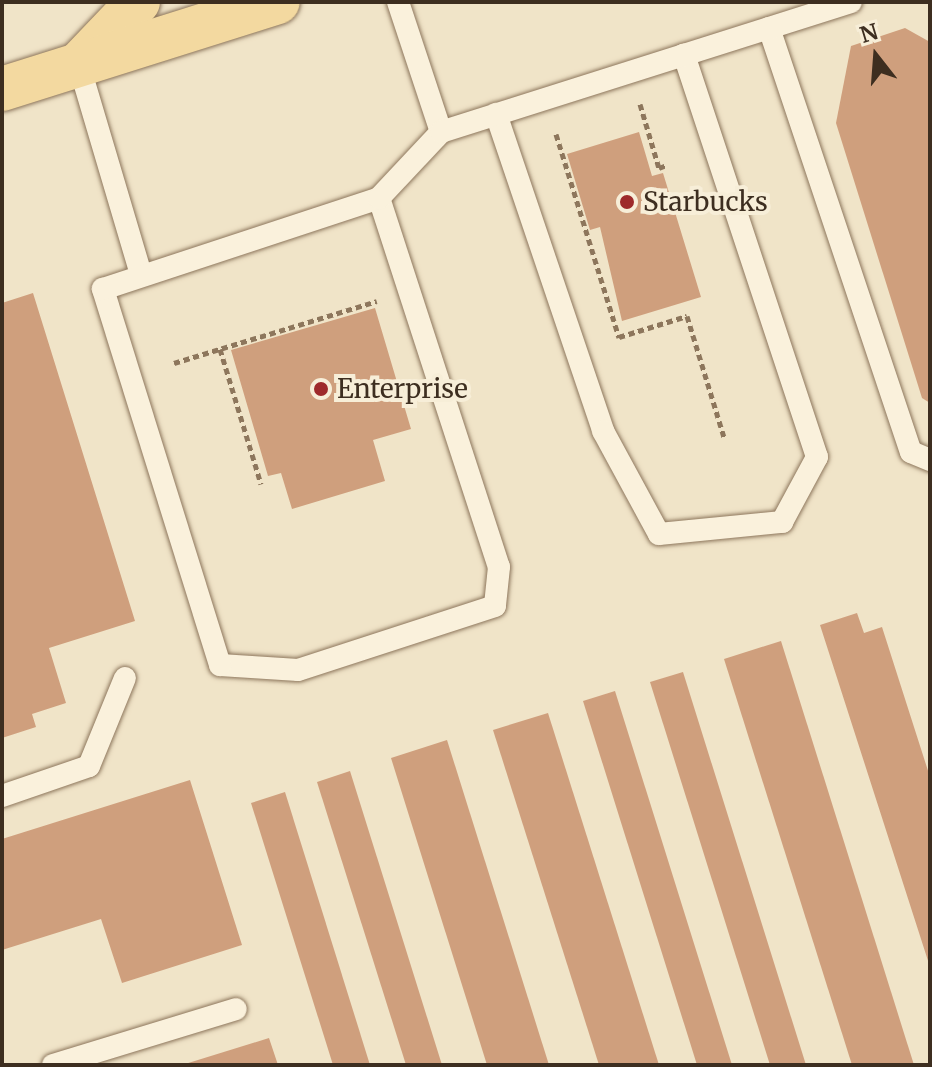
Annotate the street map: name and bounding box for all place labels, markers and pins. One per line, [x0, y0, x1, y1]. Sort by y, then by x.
place label: Starbucks [643, 186, 768, 218]
marker: Starbucks [618, 193, 636, 211]
place label: Enterprise [337, 373, 468, 405]
marker: Enterprise [312, 380, 330, 398]

